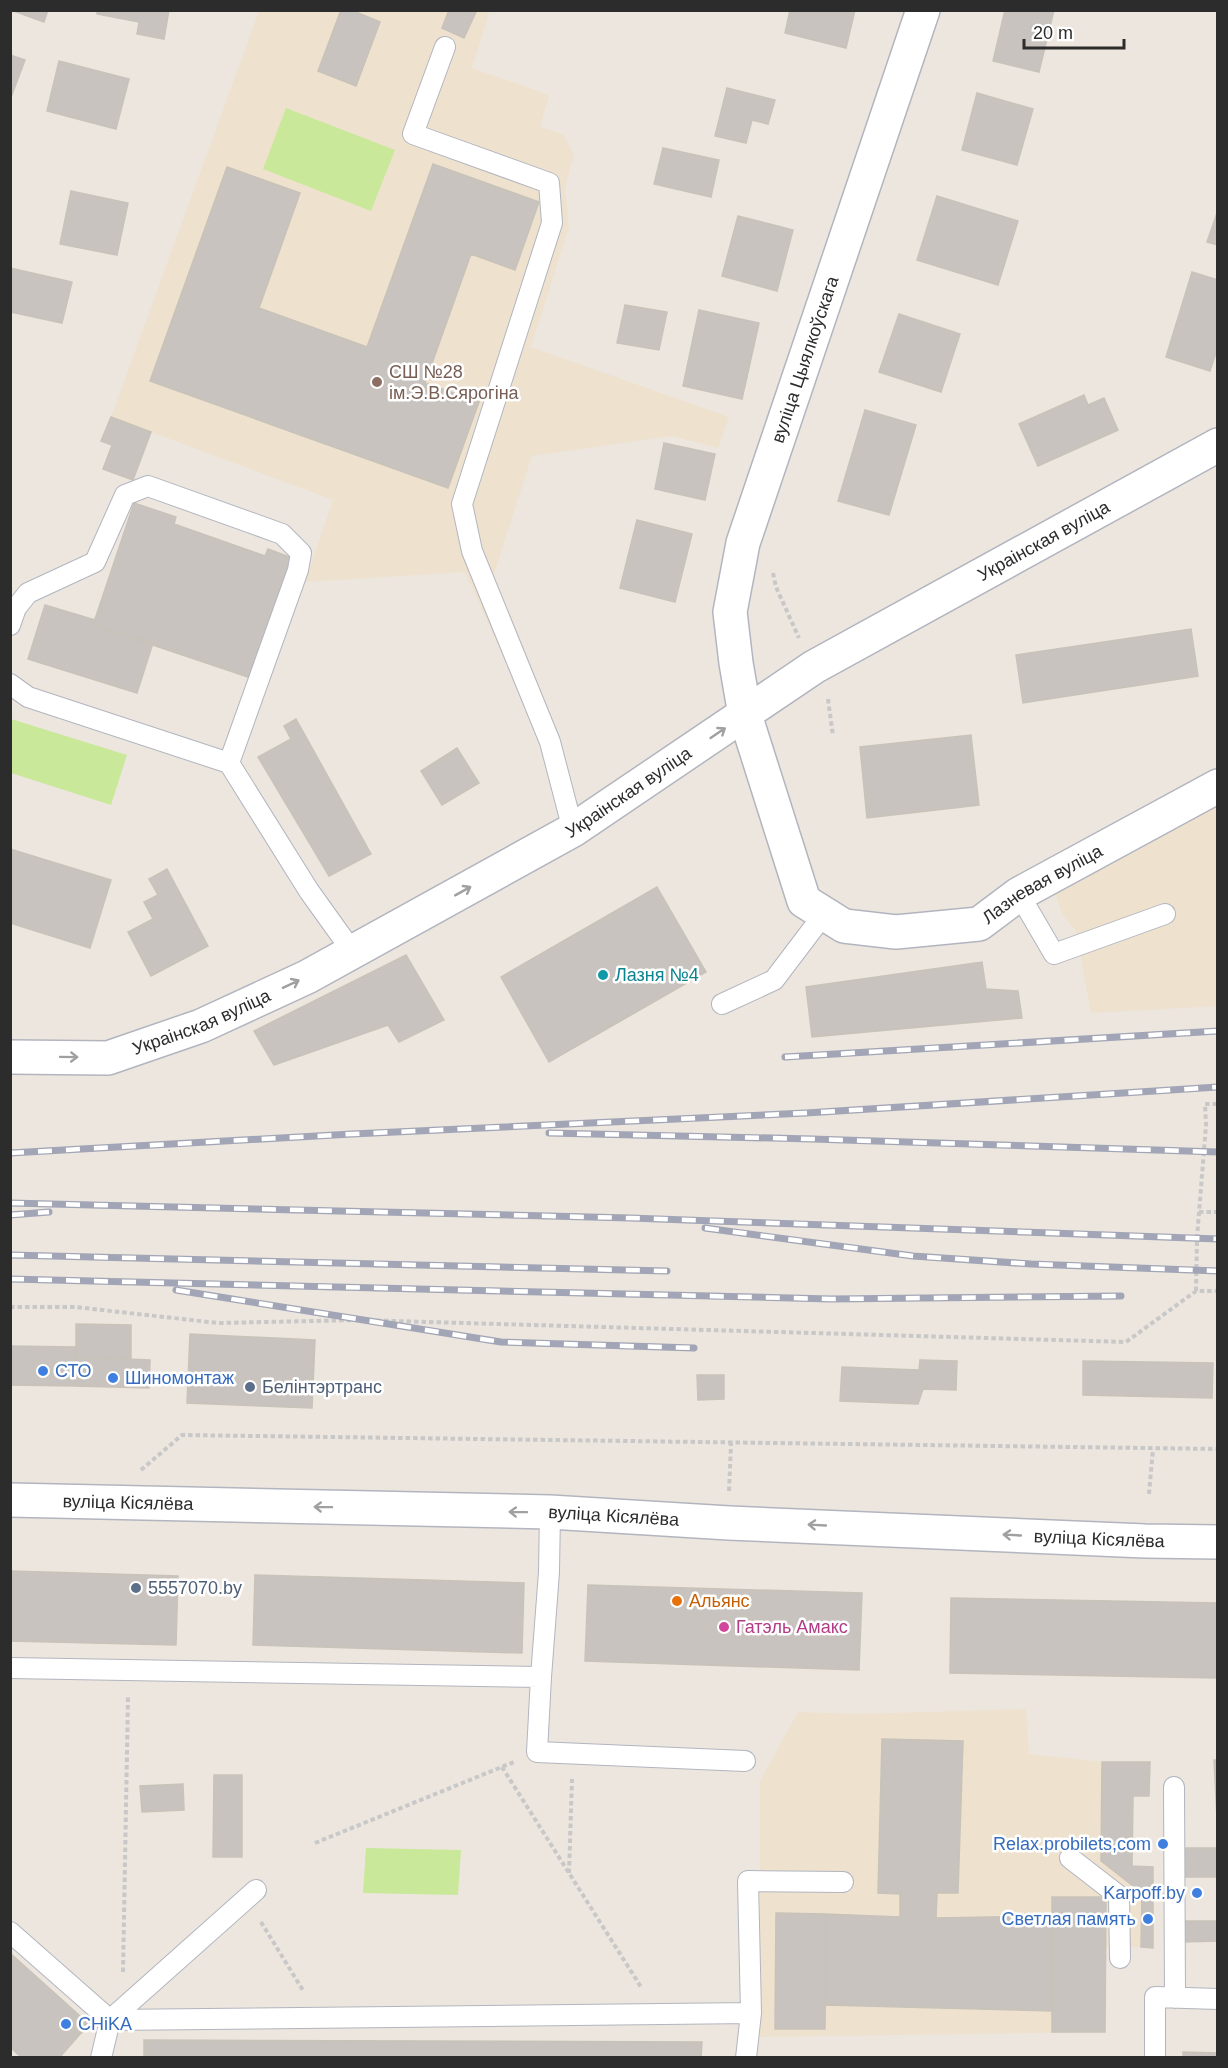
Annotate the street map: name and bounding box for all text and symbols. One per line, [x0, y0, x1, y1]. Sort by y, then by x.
scale bar [1024, 12, 1124, 50]
text: 20 m [1033, 23, 1073, 43]
street label: вуліца Цыялкоўскага [768, 273, 843, 446]
place label: СШ №28 ім.Э.В.Сярогіна [389, 362, 520, 403]
marker: СШ №28 ім.Э.В.Сярогіна [370, 375, 384, 389]
street label: Украінская вуліца [974, 496, 1114, 585]
one-way arrow [709, 727, 725, 739]
street label: Украінская вуліца [562, 742, 696, 842]
street label: Лазневая вуліца [978, 840, 1107, 928]
one-way arrow [454, 885, 471, 897]
place label: Лазня №4 [615, 965, 699, 985]
marker: Лазня №4 [596, 968, 610, 982]
one-way arrow [282, 977, 300, 989]
street label: Украінская вуліца [130, 985, 274, 1059]
one-way arrow [58, 1051, 78, 1063]
place label: СТО [55, 1361, 92, 1381]
marker: СТО [36, 1364, 50, 1378]
place label: Шиномонтаж [125, 1368, 234, 1388]
marker: Шиномонтаж [106, 1371, 120, 1385]
place label: Белінтэртранс [262, 1377, 382, 1397]
marker: Белінтэртранс [243, 1380, 257, 1394]
street label: вуліца Кісялёва [62, 1491, 195, 1514]
one-way arrow [313, 1502, 333, 1513]
street label: вуліца Кісялёва [548, 1502, 681, 1530]
one-way arrow [508, 1506, 528, 1517]
one-way arrow [808, 1520, 828, 1531]
street label: вуліца Кісялёва [1033, 1526, 1166, 1551]
one-way arrow [1003, 1529, 1023, 1540]
place label: 5557070.by [148, 1578, 242, 1598]
marker: 5557070.by [129, 1581, 143, 1595]
place label: Альянс [689, 1591, 750, 1611]
marker: Альянс [670, 1594, 684, 1608]
place label: Гатэль Амакс [736, 1617, 848, 1637]
marker: Гатэль Амакс [717, 1620, 731, 1634]
place label: Relax.probilets,com [993, 1834, 1151, 1854]
marker: Relax.probilets,com [1156, 1837, 1170, 1851]
place label: Karpoff.by [1103, 1883, 1185, 1903]
marker: Karpoff.by [1190, 1886, 1204, 1900]
place label: Светлая память [1002, 1909, 1136, 1929]
marker: Светлая память [1141, 1912, 1155, 1926]
place label: CHiKA [78, 2014, 132, 2034]
marker: CHiKA [59, 2017, 73, 2031]

